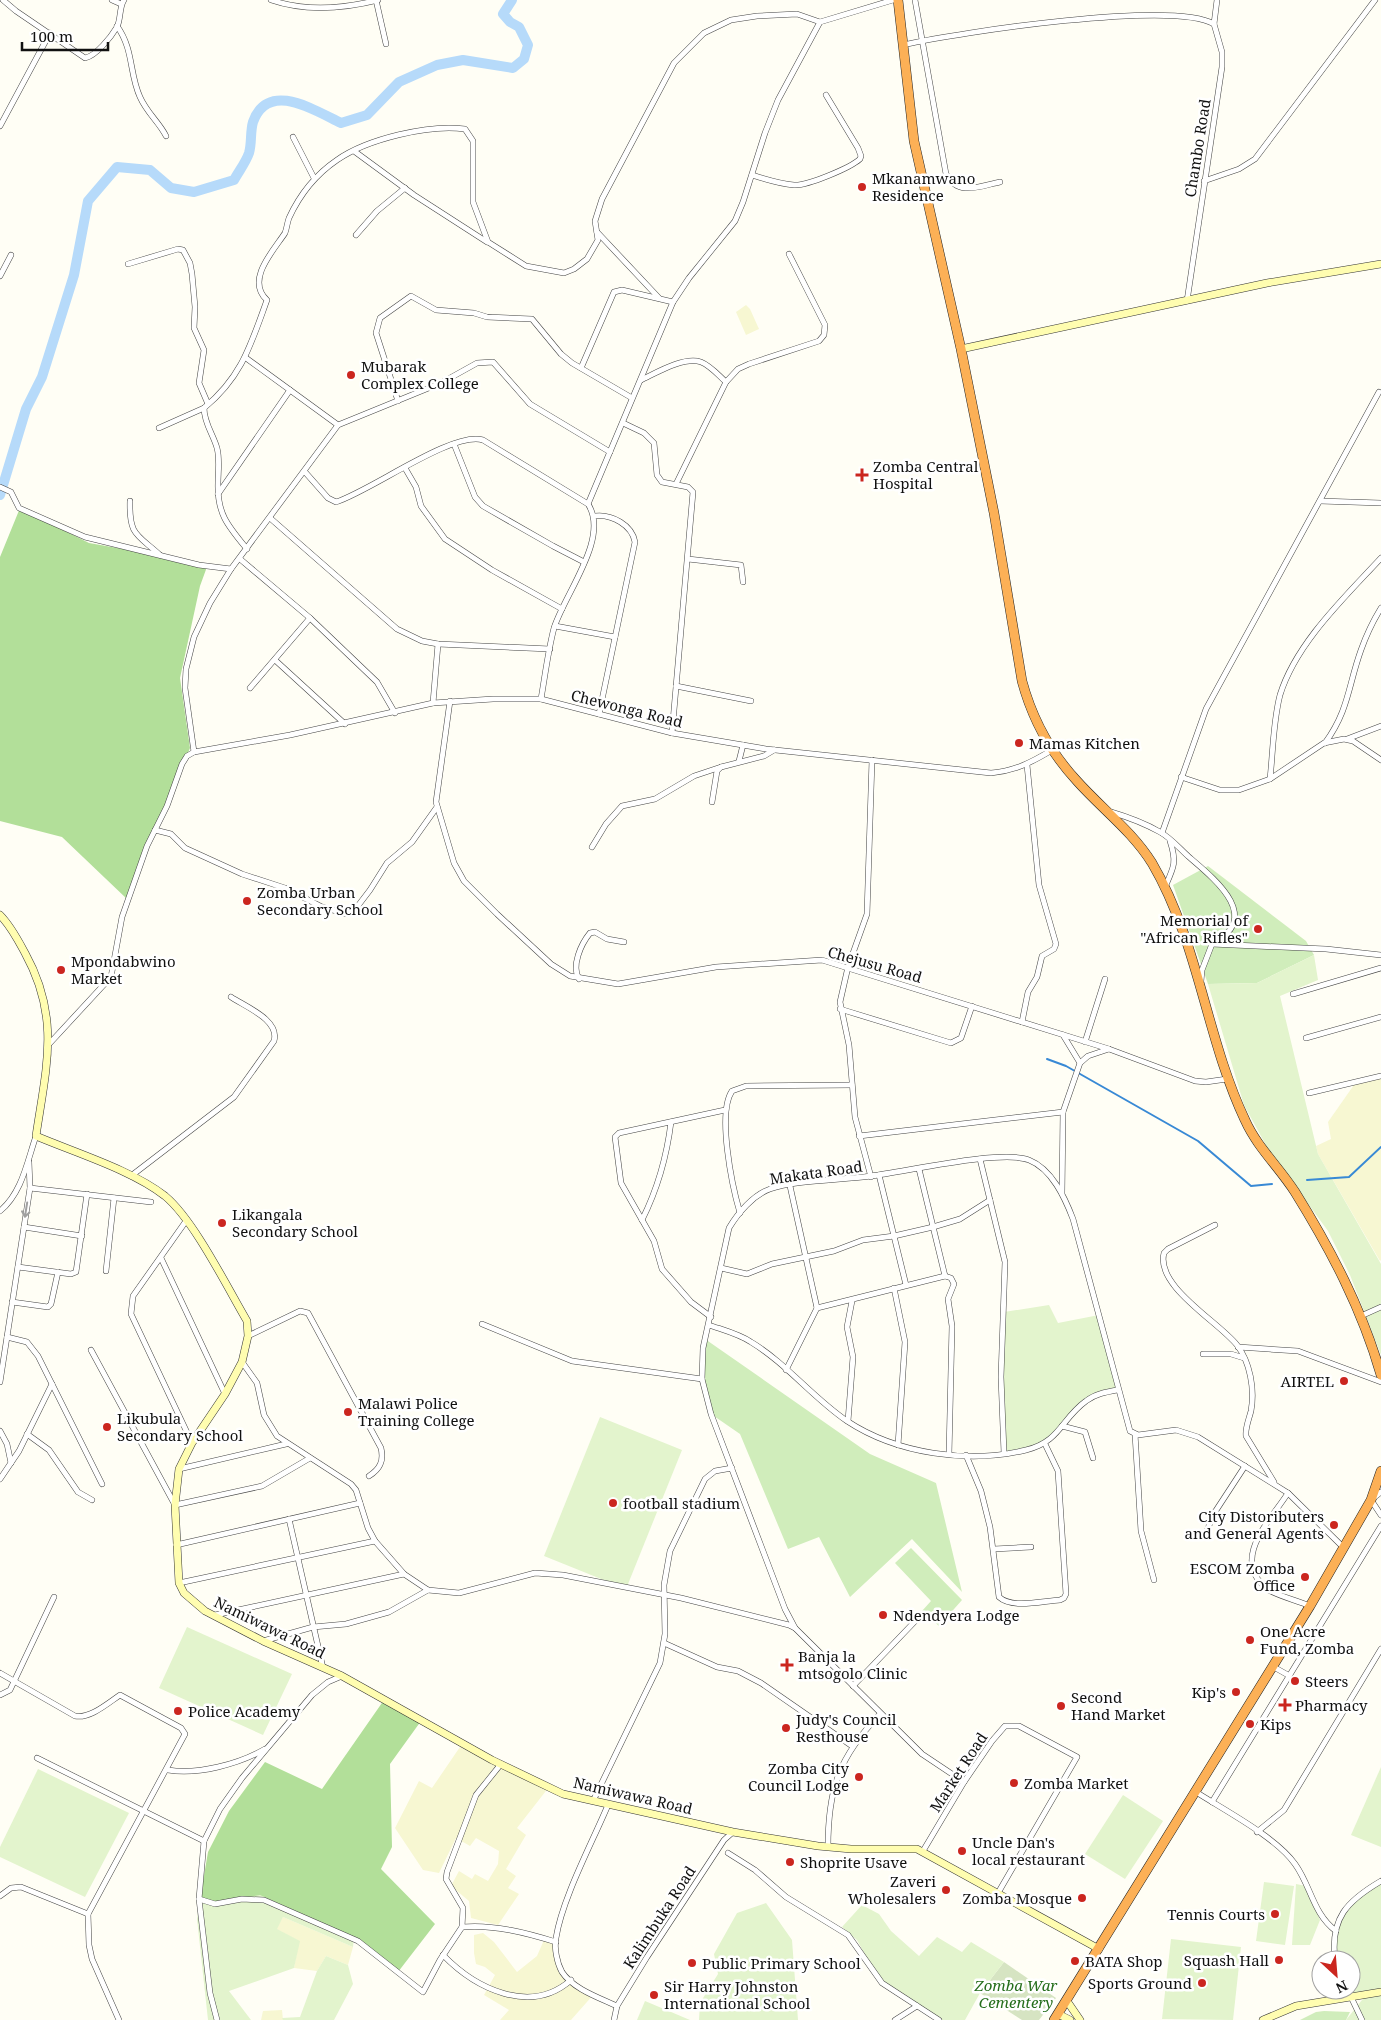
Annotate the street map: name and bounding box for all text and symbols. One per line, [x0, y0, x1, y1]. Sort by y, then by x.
scale bar [22, 20, 109, 52]
text: 100 m [30, 26, 73, 46]
street label: Chambo Road [1179, 97, 1215, 199]
place label: Mkanamwano Residence [872, 168, 975, 205]
marker: Mkanamwano Residence [856, 181, 868, 193]
place label: Mubarak Complex College [361, 356, 479, 393]
marker: Mubarak Complex College [345, 369, 357, 381]
place label: Zomba Central Hospital [873, 456, 979, 493]
marker: Zomba Central Hospital [855, 468, 869, 482]
street label: Chewonga Road [569, 684, 685, 732]
place label: Mamas Kitchen [1029, 733, 1140, 753]
marker: Mamas Kitchen [1013, 737, 1025, 749]
place label: Zomba Urban Secondary School [257, 882, 383, 919]
marker: Zomba Urban Secondary School [241, 895, 253, 907]
place label: Memorial of "African Rifles" [1140, 910, 1249, 947]
marker: Memorial of "African Rifles" [1252, 923, 1264, 935]
street label: Chejusu Road [826, 941, 924, 987]
place label: Mpondabwino Market [71, 951, 176, 988]
marker: Mpondabwino Market [55, 964, 67, 976]
street label: Makata Road [768, 1156, 864, 1188]
one-way arrow [21, 1202, 31, 1218]
place label: Likangala Secondary School [232, 1204, 358, 1241]
marker: Likangala Secondary School [216, 1217, 228, 1229]
place label: AIRTEL [1280, 1371, 1334, 1391]
marker: AIRTEL [1338, 1375, 1350, 1387]
place label: Malawi Police Training College [358, 1393, 475, 1430]
marker: Malawi Police Training College [342, 1406, 354, 1418]
place label: Likubula Secondary School [117, 1408, 243, 1445]
marker: Likubula Secondary School [101, 1421, 113, 1433]
place label: football stadium [623, 1493, 740, 1513]
marker: football stadium [607, 1497, 619, 1509]
place label: City Distoributers and General Agents [1184, 1506, 1324, 1543]
marker: City Distoributers and General Agents [1328, 1519, 1340, 1531]
place label: ESCOM Zomba Office [1190, 1558, 1295, 1595]
marker: ESCOM Zomba Office [1299, 1571, 1311, 1583]
street label: Namiwawa Road [211, 1591, 329, 1663]
place label: Ndendyera Lodge [893, 1605, 1019, 1625]
marker: Ndendyera Lodge [877, 1609, 889, 1621]
place label: One Acre Fund, Zomba [1260, 1621, 1354, 1658]
marker: One Acre Fund, Zomba [1244, 1634, 1256, 1646]
place label: Banja la mtsogolo Clinic [798, 1646, 907, 1683]
marker: Banja la mtsogolo Clinic [780, 1658, 794, 1672]
place label: Steers [1305, 1671, 1349, 1691]
marker: Steers [1289, 1675, 1301, 1687]
place label: Kip's [1191, 1682, 1226, 1702]
marker: Kip's [1230, 1686, 1242, 1698]
place label: Second Hand Market [1071, 1687, 1166, 1724]
place label: Pharmacy [1295, 1695, 1368, 1715]
marker: Pharmacy [1279, 1699, 1291, 1711]
marker: Second Hand Market [1055, 1700, 1067, 1712]
place label: Police Academy [188, 1701, 301, 1721]
marker: Police Academy [172, 1705, 184, 1717]
place label: Judy's Council Resthouse [795, 1709, 897, 1746]
place label: Kips [1260, 1714, 1292, 1734]
marker: Kips [1244, 1718, 1256, 1730]
marker: Judy's Council Resthouse [780, 1722, 792, 1734]
street label: Market Road [925, 1728, 991, 1816]
place label: Zomba City Council Lodge [748, 1758, 850, 1795]
marker: Zomba City Council Lodge [853, 1771, 865, 1783]
street label: Namiwawa Road [571, 1772, 695, 1818]
place label: Zomba Market [1024, 1773, 1129, 1793]
marker: Zomba Market [1008, 1777, 1020, 1789]
place label: Uncle Dan's local restaurant [972, 1832, 1085, 1869]
marker: Uncle Dan's local restaurant [956, 1845, 968, 1857]
place label: Shoprite Usave [800, 1852, 907, 1872]
marker: Shoprite Usave [784, 1856, 796, 1868]
street label: Kalimbuka Road [618, 1862, 700, 1972]
place label: Zaveri Wholesalers [848, 1871, 936, 1908]
marker: Zaveri Wholesalers [940, 1884, 952, 1896]
place label: Zomba Mosque [962, 1888, 1072, 1908]
marker: Zomba Mosque [1076, 1892, 1088, 1904]
place label: Tennis Courts [1167, 1904, 1265, 1924]
marker: Tennis Courts [1269, 1908, 1281, 1920]
place label: Squash Hall [1184, 1950, 1269, 1970]
north arrow [1311, 1950, 1361, 2000]
place label: BATA Shop [1085, 1951, 1163, 1971]
place label: Public Primary School [702, 1953, 861, 1973]
marker: Squash Hall [1273, 1954, 1285, 1966]
marker: BATA Shop [1069, 1955, 1081, 1967]
marker: Public Primary School [686, 1957, 698, 1969]
place label: Sports Ground [1088, 1973, 1192, 1993]
park label: Zomba War Cementery [974, 1975, 1058, 2012]
place label: Sir Harry Johnston International School [664, 1976, 810, 2013]
text: N [1333, 1976, 1351, 1998]
marker: Sports Ground [1196, 1977, 1208, 1989]
marker: Sir Harry Johnston International School [648, 1989, 660, 2001]

